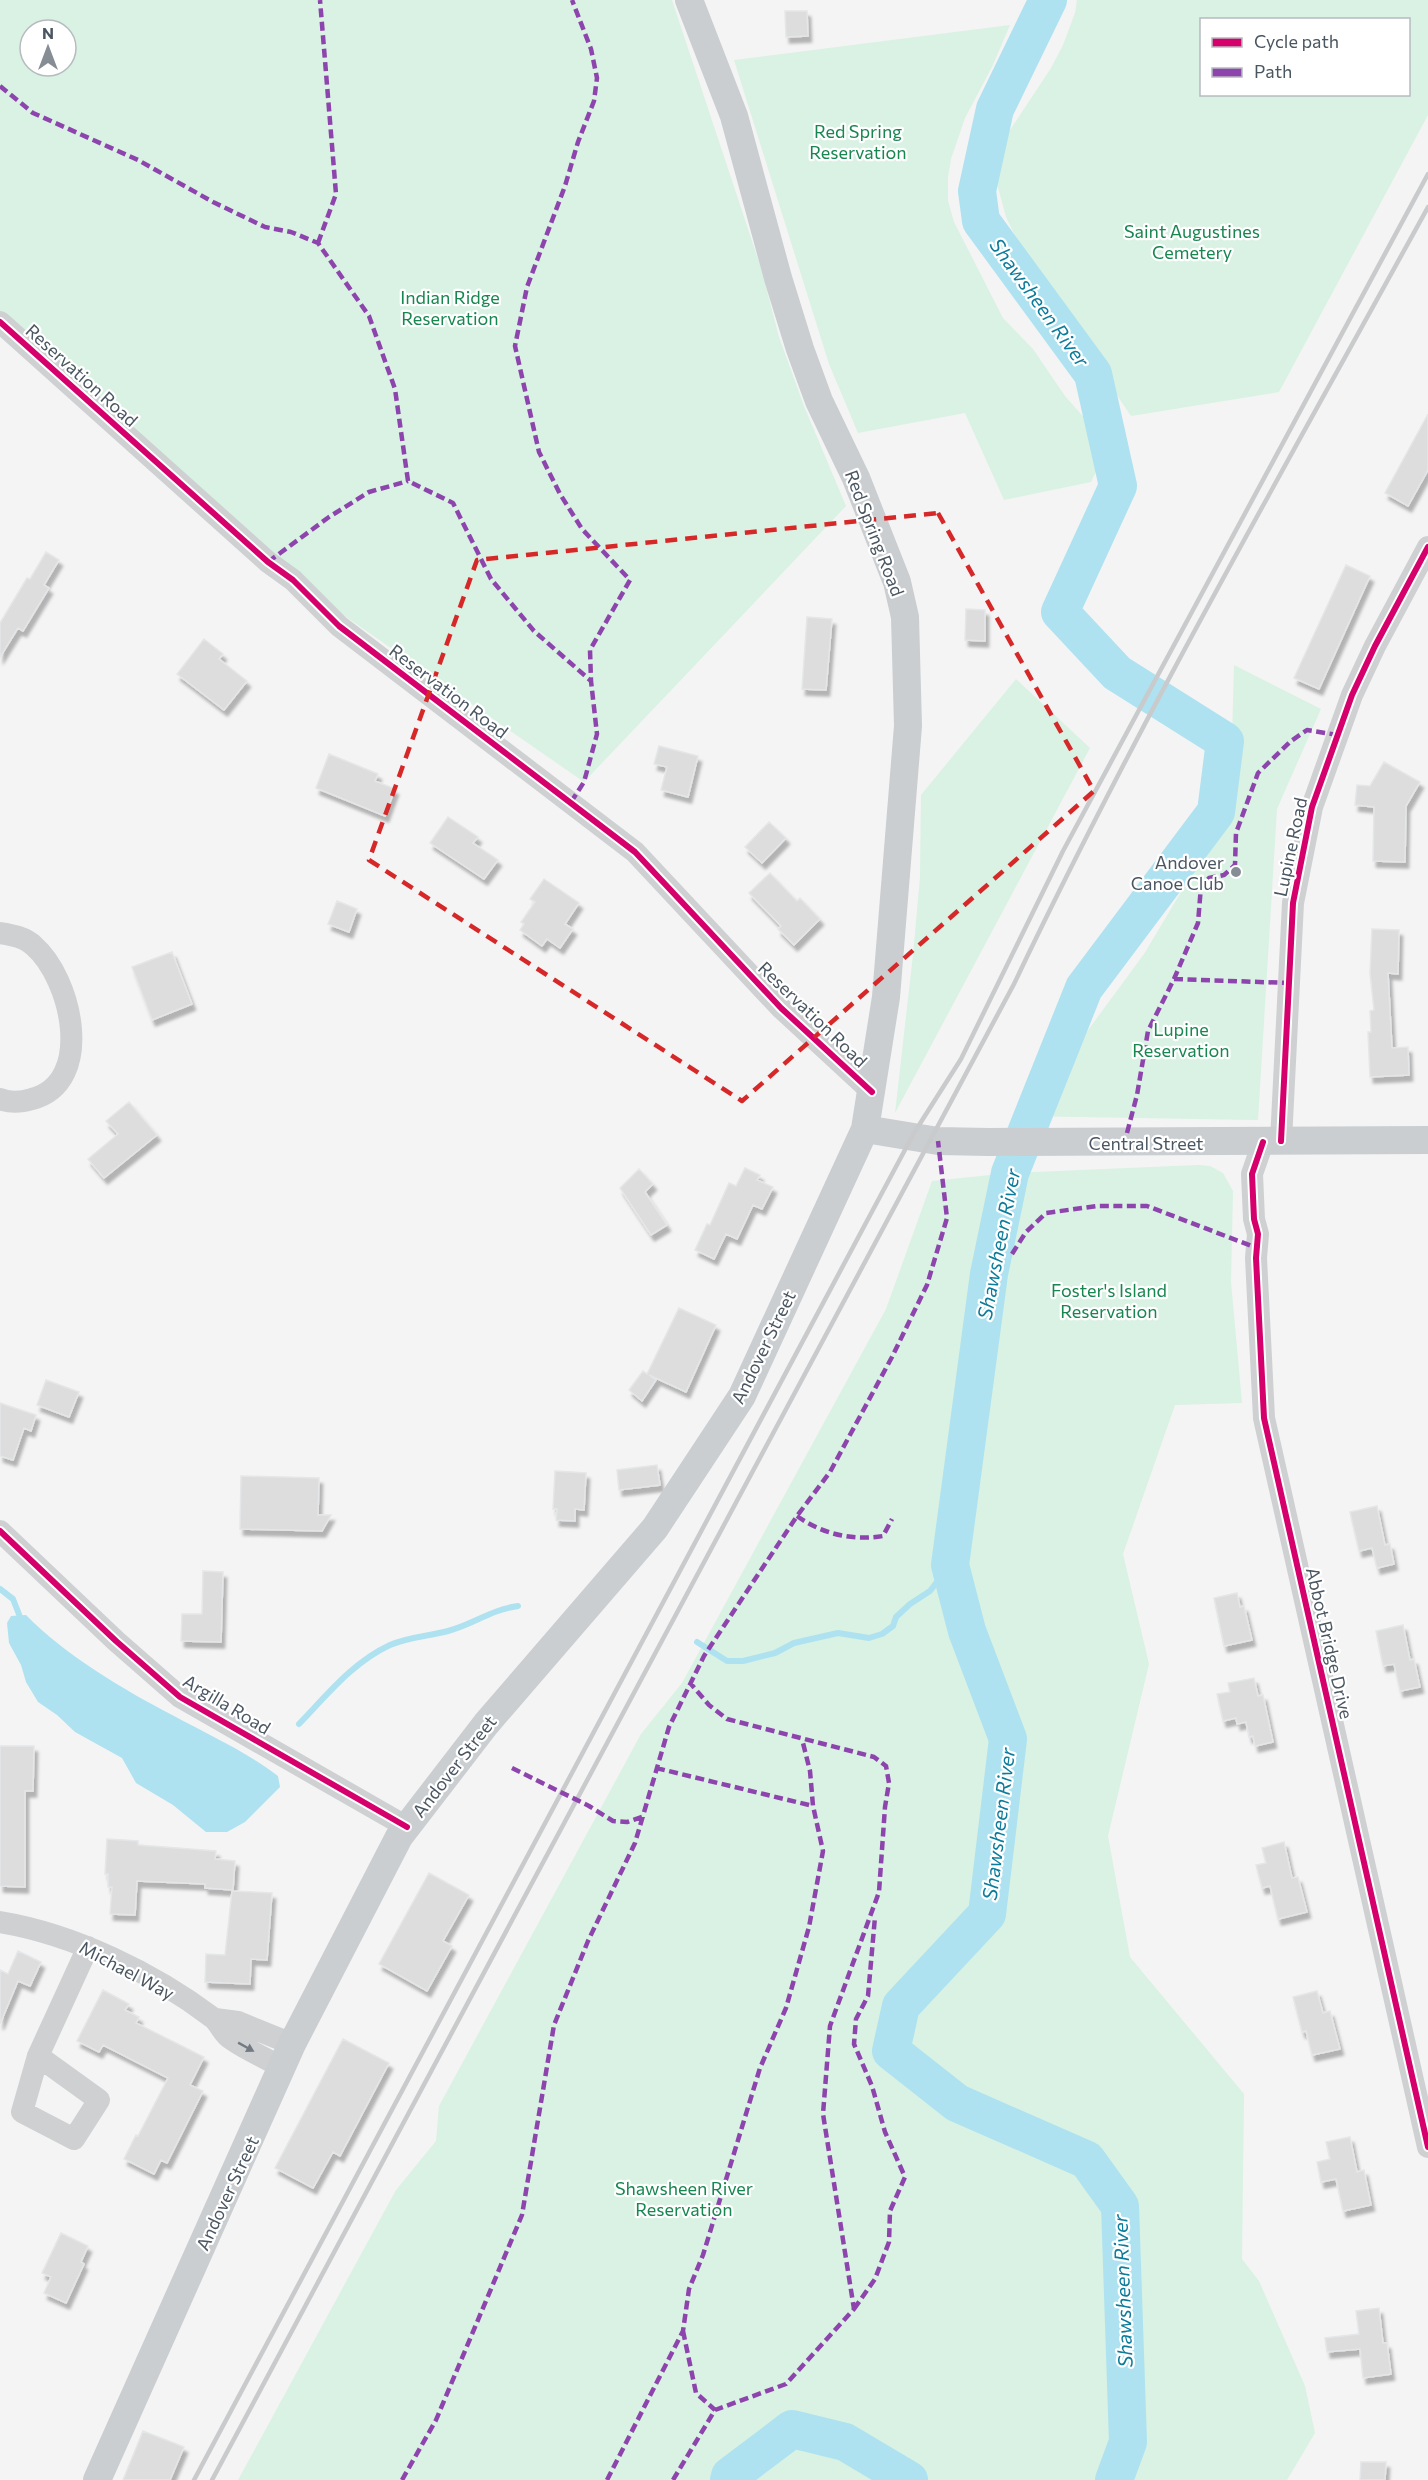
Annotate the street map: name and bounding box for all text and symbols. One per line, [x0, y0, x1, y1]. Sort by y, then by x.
north arrow [18, 18, 78, 78]
legend [1200, 18, 1410, 96]
text: N [42, 23, 54, 42]
text: Cycle path [1254, 30, 1339, 52]
text: Path [1254, 60, 1292, 82]
park label: Red Spring Reservation [809, 120, 907, 163]
park label: Saint Augustines Cemetery [1124, 220, 1260, 263]
water label: Shawsheen River [985, 233, 1095, 372]
park label: Indian Ridge Reservation [400, 286, 500, 329]
street label: Reservation Road [22, 319, 142, 431]
street label: Red Spring Road [841, 467, 909, 599]
street label: Reservation Road [385, 639, 513, 743]
street label: Lupine Road [1269, 795, 1311, 899]
place label: Andover Canoe Club [1131, 851, 1224, 894]
marker: Andover Canoe Club [1229, 865, 1243, 879]
street label: Reservation Road [754, 956, 872, 1072]
park label: Lupine Reservation [1132, 1018, 1230, 1061]
street label: Central Street [1089, 1132, 1203, 1154]
water label: Shawsheen River [972, 1165, 1025, 1322]
park label: Foster's Island Reservation [1051, 1279, 1167, 1322]
street label: Andover Street [726, 1287, 800, 1407]
street label: Abbot Bridge Drive [1302, 1565, 1358, 1721]
street label: Argilla Road [179, 1669, 275, 1739]
street label: Andover Street [407, 1711, 501, 1821]
water label: Shawsheen River [977, 1745, 1019, 1902]
street label: Michael Way [76, 1936, 178, 2004]
one-way arrow [238, 2042, 255, 2052]
street label: Andover Street [191, 2132, 263, 2254]
park label: Shawsheen River Reservation [615, 2177, 753, 2220]
water label: Shawsheen River [1107, 2213, 1137, 2368]

